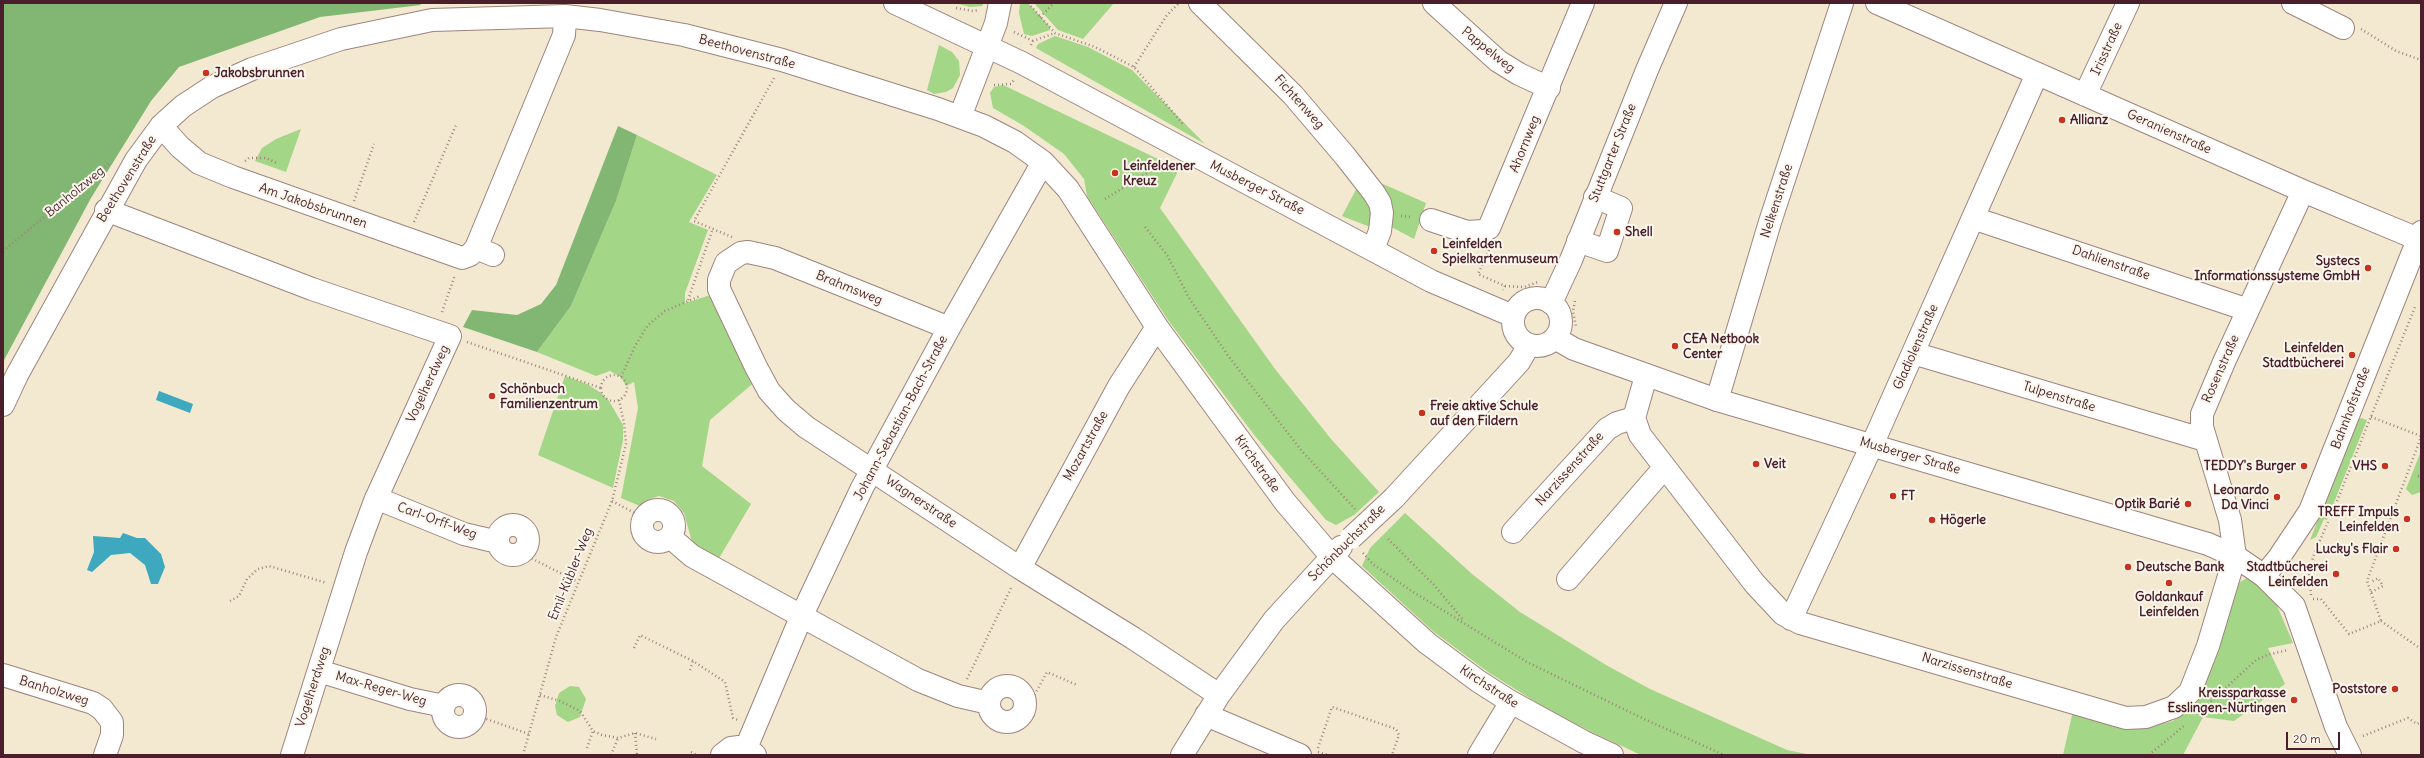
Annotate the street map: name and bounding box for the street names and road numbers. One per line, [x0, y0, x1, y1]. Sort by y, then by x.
street label: Irisstraße [2088, 20, 2126, 78]
street label: Pappelweg [1458, 24, 1518, 76]
street label: Beethovenstraße [697, 32, 797, 72]
street label: Fichtenweg [1271, 72, 1327, 132]
street label: Stuttgarter Straße [1586, 101, 1640, 205]
street label: Geranienstraße [2124, 106, 2214, 158]
street label: Ahornweg [1506, 113, 1544, 175]
street label: Beethovenstraße [94, 133, 160, 225]
street label: Musberger Straße [1207, 157, 1307, 219]
street label: Nelkenstraße [1758, 162, 1796, 240]
street label: Banholzweg [42, 163, 108, 221]
street label: Am Jakobsbrunnen [257, 180, 369, 232]
street label: Dahlienstraße [2070, 242, 2152, 284]
street label: Brahmsweg [813, 268, 885, 308]
street label: Gladiolenstraße [1890, 302, 1942, 392]
street label: Johann-Sebastian-Bach-Straße [851, 333, 951, 503]
street label: Rosenstraße [2199, 333, 2243, 405]
street label: Vogelherdweg [403, 343, 453, 425]
street label: Bahnhofstraße [2328, 365, 2374, 451]
street label: Tulpenstraße [2021, 379, 2097, 415]
street label: Mozartstraße [1060, 408, 1112, 484]
street label: Narzissenstraße [1533, 429, 1607, 509]
street label: Kirchstraße [1231, 432, 1283, 496]
street label: Musberger Straße [1858, 434, 1962, 478]
street label: Wagnerstraße [882, 472, 960, 532]
street label: Carl-Orff-Weg [395, 499, 479, 543]
street label: Schönbuchstraße [1305, 501, 1389, 585]
street label: Emil-Kübler-Weg [545, 526, 597, 622]
street label: Vogelherdweg [293, 645, 333, 729]
street label: Narzissenstraße [1920, 650, 2014, 692]
street label: Kirchstraße [1457, 662, 1521, 712]
street label: Max-Reger-Weg [334, 669, 428, 709]
street label: Banholzweg [17, 673, 91, 709]

